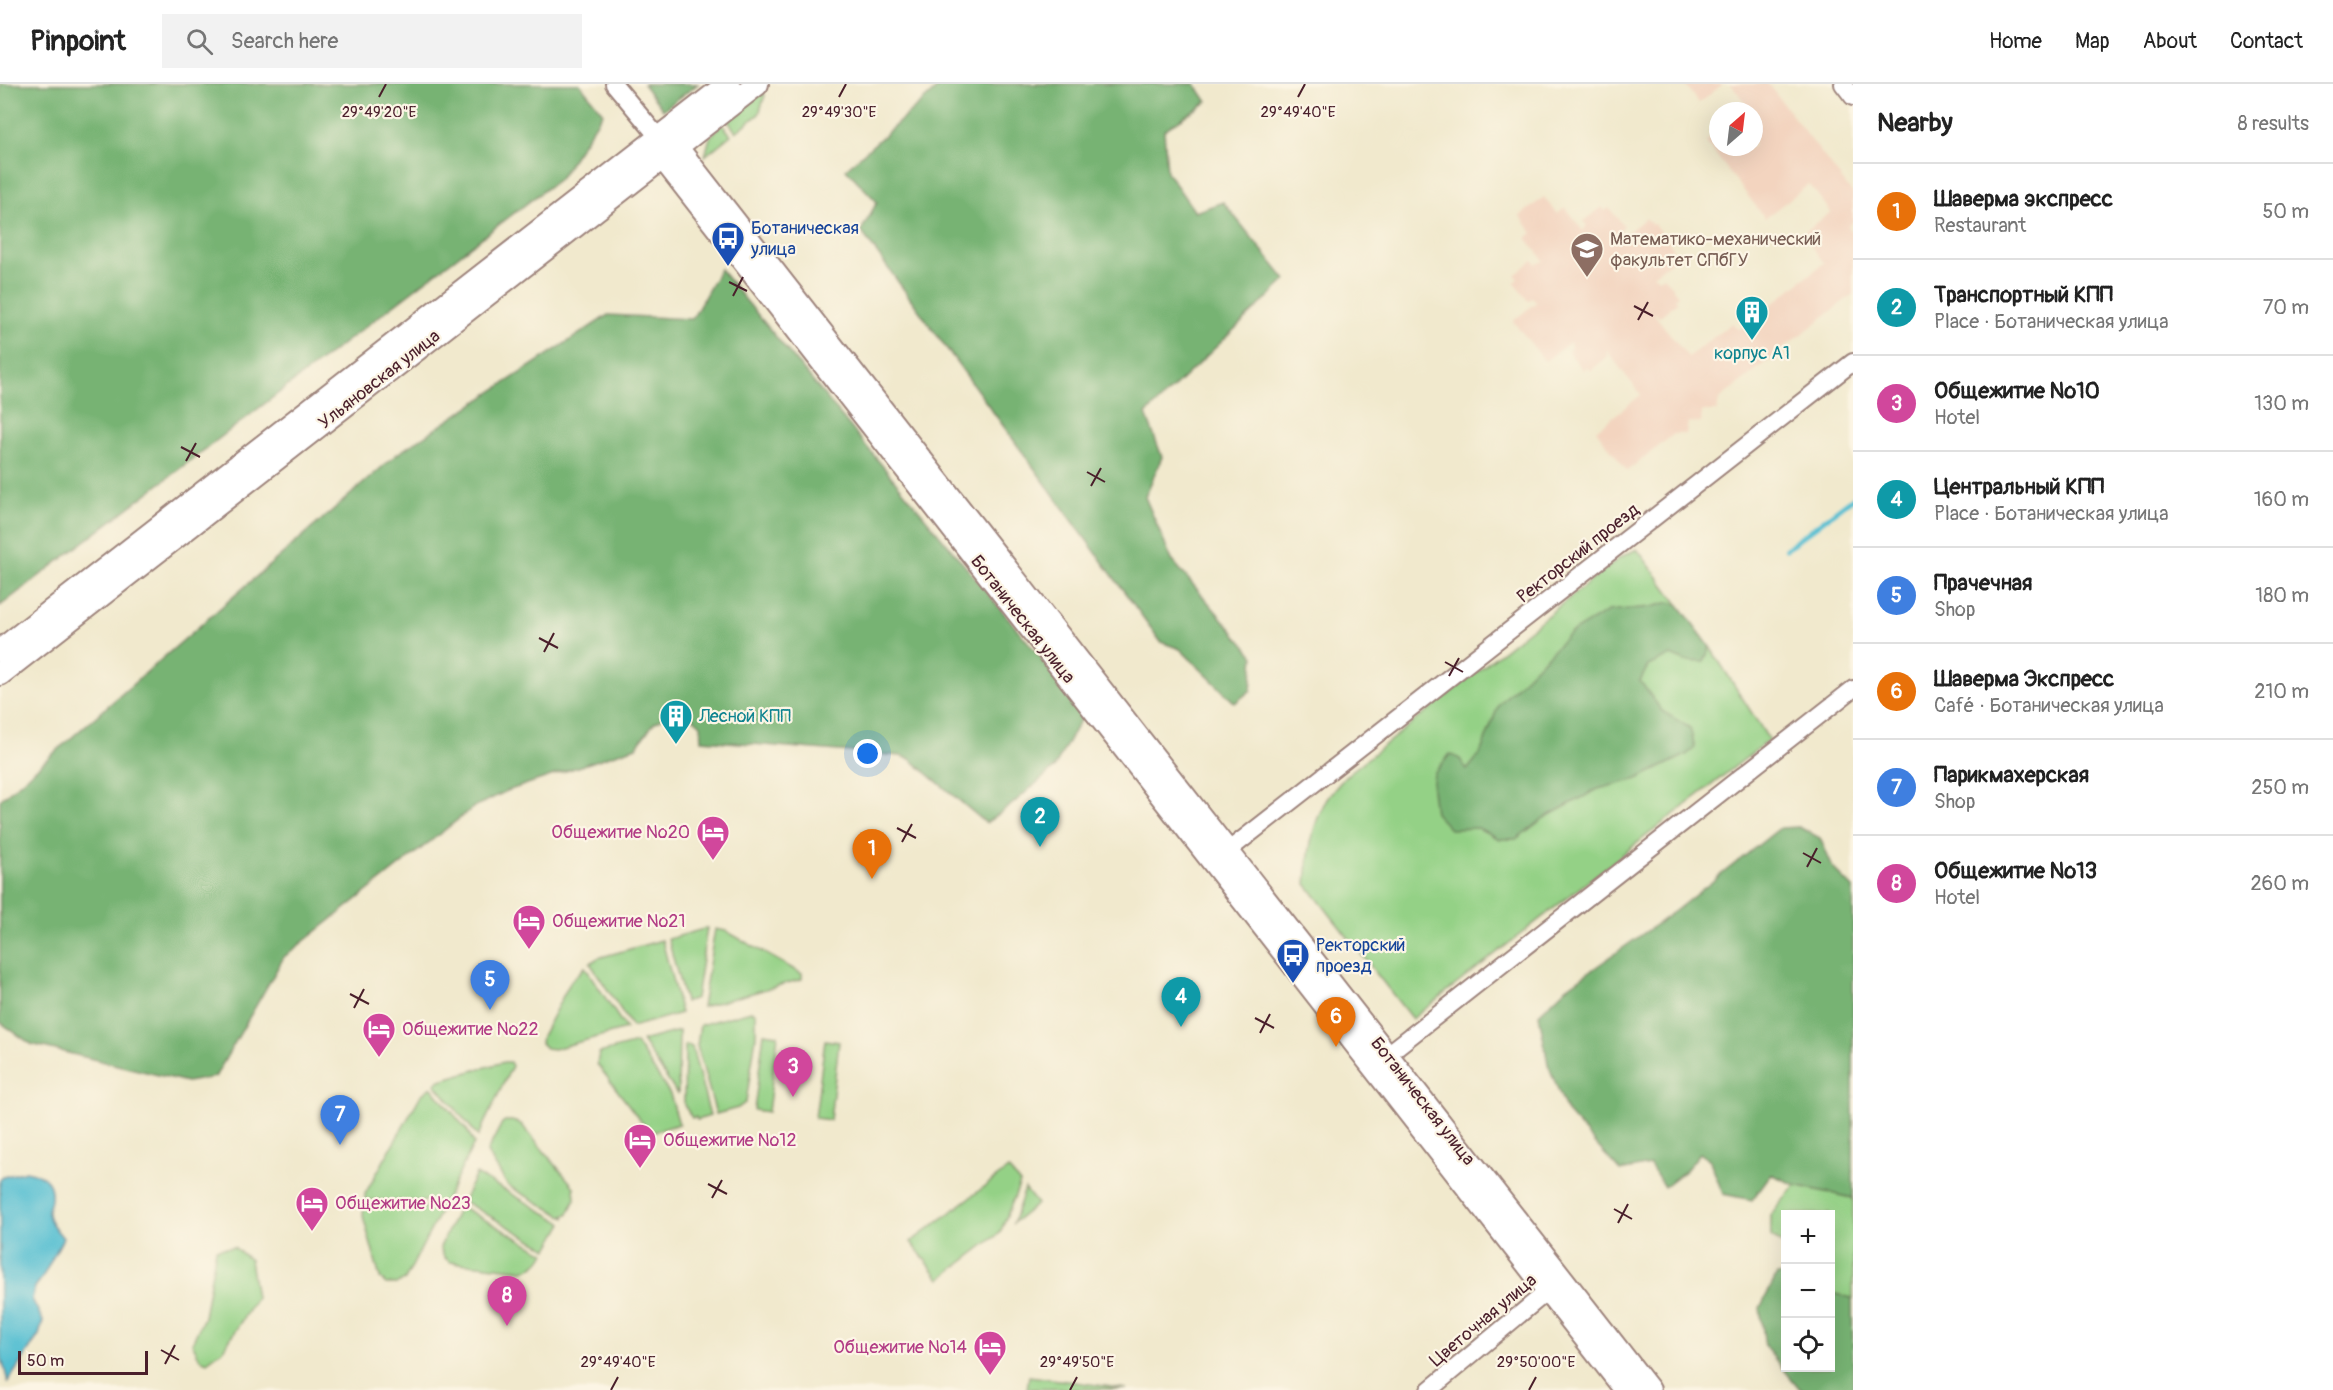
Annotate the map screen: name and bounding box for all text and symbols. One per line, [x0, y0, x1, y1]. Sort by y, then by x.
search box [162, 14, 582, 68]
text: Pinpoint [30, 24, 126, 59]
icon: search [183, 25, 216, 58]
text: Search here [231, 27, 338, 55]
text: Home [1989, 28, 2042, 55]
text: Map [2075, 28, 2110, 55]
text: About [2143, 28, 2197, 55]
text: Contact [2230, 28, 2303, 55]
north arrow [1709, 102, 1763, 156]
text: 29°49'20"E [342, 103, 416, 122]
text: 29°49'30"E [802, 103, 876, 122]
text: 29°49'40"E [1261, 103, 1336, 122]
text: Nearby [1877, 107, 1953, 139]
text: 8 results [2238, 111, 2309, 136]
text: Шаверма экспресс [1934, 185, 2113, 213]
text: 1 [1893, 199, 1900, 224]
text: 50 m [2262, 199, 2309, 224]
text: Restaurant [1934, 213, 2026, 238]
place label: Ботаническая улица [750, 217, 859, 261]
bus stop icon: Ботаническая улица [710, 220, 746, 267]
place label: Математико-механический факультет СПбГУ [1610, 228, 1821, 272]
school or university icon: Математико-механический факультет СПбГУ [1569, 231, 1605, 278]
text: Транспортный КПП [1934, 281, 2113, 309]
building icon: корпус А1 [1734, 294, 1770, 341]
text: 2 [1891, 295, 1902, 320]
text: 70 m [2263, 295, 2309, 320]
text: Place · Ботаническая улица [1934, 309, 2168, 334]
street label: Ульяновская улица [314, 325, 445, 434]
place label: корпус А1 [1714, 342, 1790, 365]
text: Общежитие №10 [1934, 377, 2100, 405]
text: 3 [1891, 391, 1902, 416]
text: 130 m [2254, 391, 2309, 416]
text: Hotel [1934, 405, 1980, 430]
text: Центральный КПП [1934, 473, 2104, 501]
text: 4 [1891, 487, 1902, 512]
text: 160 m [2254, 487, 2309, 512]
street label: Ректорский проезд [1513, 498, 1644, 608]
text: Place · Ботаническая улица [1934, 501, 2168, 526]
street label: Ботаническая улица [965, 550, 1080, 688]
text: Прачечная [1934, 569, 2032, 597]
text: 5 [1891, 583, 1902, 608]
text: 180 m [2255, 583, 2309, 608]
text: Shop [1934, 597, 1975, 622]
text: Шаверма Экспресс [1934, 665, 2114, 693]
text: 6 [1891, 679, 1902, 704]
text: 210 m [2254, 679, 2309, 704]
text: Café · Ботаническая улица [1934, 693, 2164, 718]
building icon: Лесной КПП [658, 698, 694, 745]
place label: Лесной КПП [698, 705, 791, 728]
your location [853, 739, 882, 768]
text: Парикмахерская [1934, 761, 2089, 789]
text: 7 [1891, 775, 1902, 800]
text: 250 m [2251, 775, 2309, 800]
text: Shop [1934, 789, 1975, 814]
pin: 2 [1020, 798, 1060, 847]
hotel icon: Общежитие №20 [695, 814, 731, 861]
place label: Общежитие №20 [551, 821, 690, 844]
pin: 1 [852, 830, 892, 879]
text: Общежитие №13 [1934, 857, 2097, 885]
text: 8 [1891, 871, 1902, 896]
text: 260 m [2250, 871, 2309, 896]
text: Hotel [1934, 885, 1980, 910]
hotel icon: Общежитие №21 [511, 903, 547, 950]
place label: Общежитие №21 [552, 910, 685, 933]
place label: Ректорский проезд [1316, 934, 1405, 978]
bus stop icon: Ректорский проезд [1275, 937, 1311, 984]
pin: 5 [470, 960, 510, 1010]
pin: 4 [1162, 978, 1200, 1027]
pin: 6 [1316, 998, 1356, 1047]
hotel icon: Общежитие №22 [361, 1011, 397, 1058]
place label: Общежитие №22 [402, 1018, 538, 1041]
street label: Ботаническая улица [1365, 1032, 1480, 1170]
pin: 3 [774, 1048, 812, 1097]
pin: 7 [320, 1096, 360, 1145]
hotel icon: Общежитие №12 [622, 1122, 658, 1169]
place label: Общежитие №12 [663, 1129, 796, 1152]
hotel icon: Общежитие №23 [294, 1185, 330, 1232]
place label: Общежитие №23 [335, 1192, 471, 1215]
map controls [1781, 1210, 1835, 1372]
button: + [1781, 1210, 1835, 1264]
button: − [1781, 1264, 1835, 1318]
street label: Цветочная улица [1425, 1269, 1542, 1372]
pin: 8 [488, 1276, 526, 1326]
button: locate [1781, 1318, 1835, 1372]
hotel icon: Общежитие №14 [972, 1329, 1008, 1376]
place label: Общежитие №14 [833, 1336, 968, 1359]
scale bar [18, 1348, 148, 1376]
text: 50 m [27, 1351, 64, 1371]
text: 29°49'40"E [581, 1353, 656, 1372]
text: 29°49'50"E [1040, 1353, 1114, 1372]
text: 29°50'00"E [1497, 1353, 1575, 1372]

